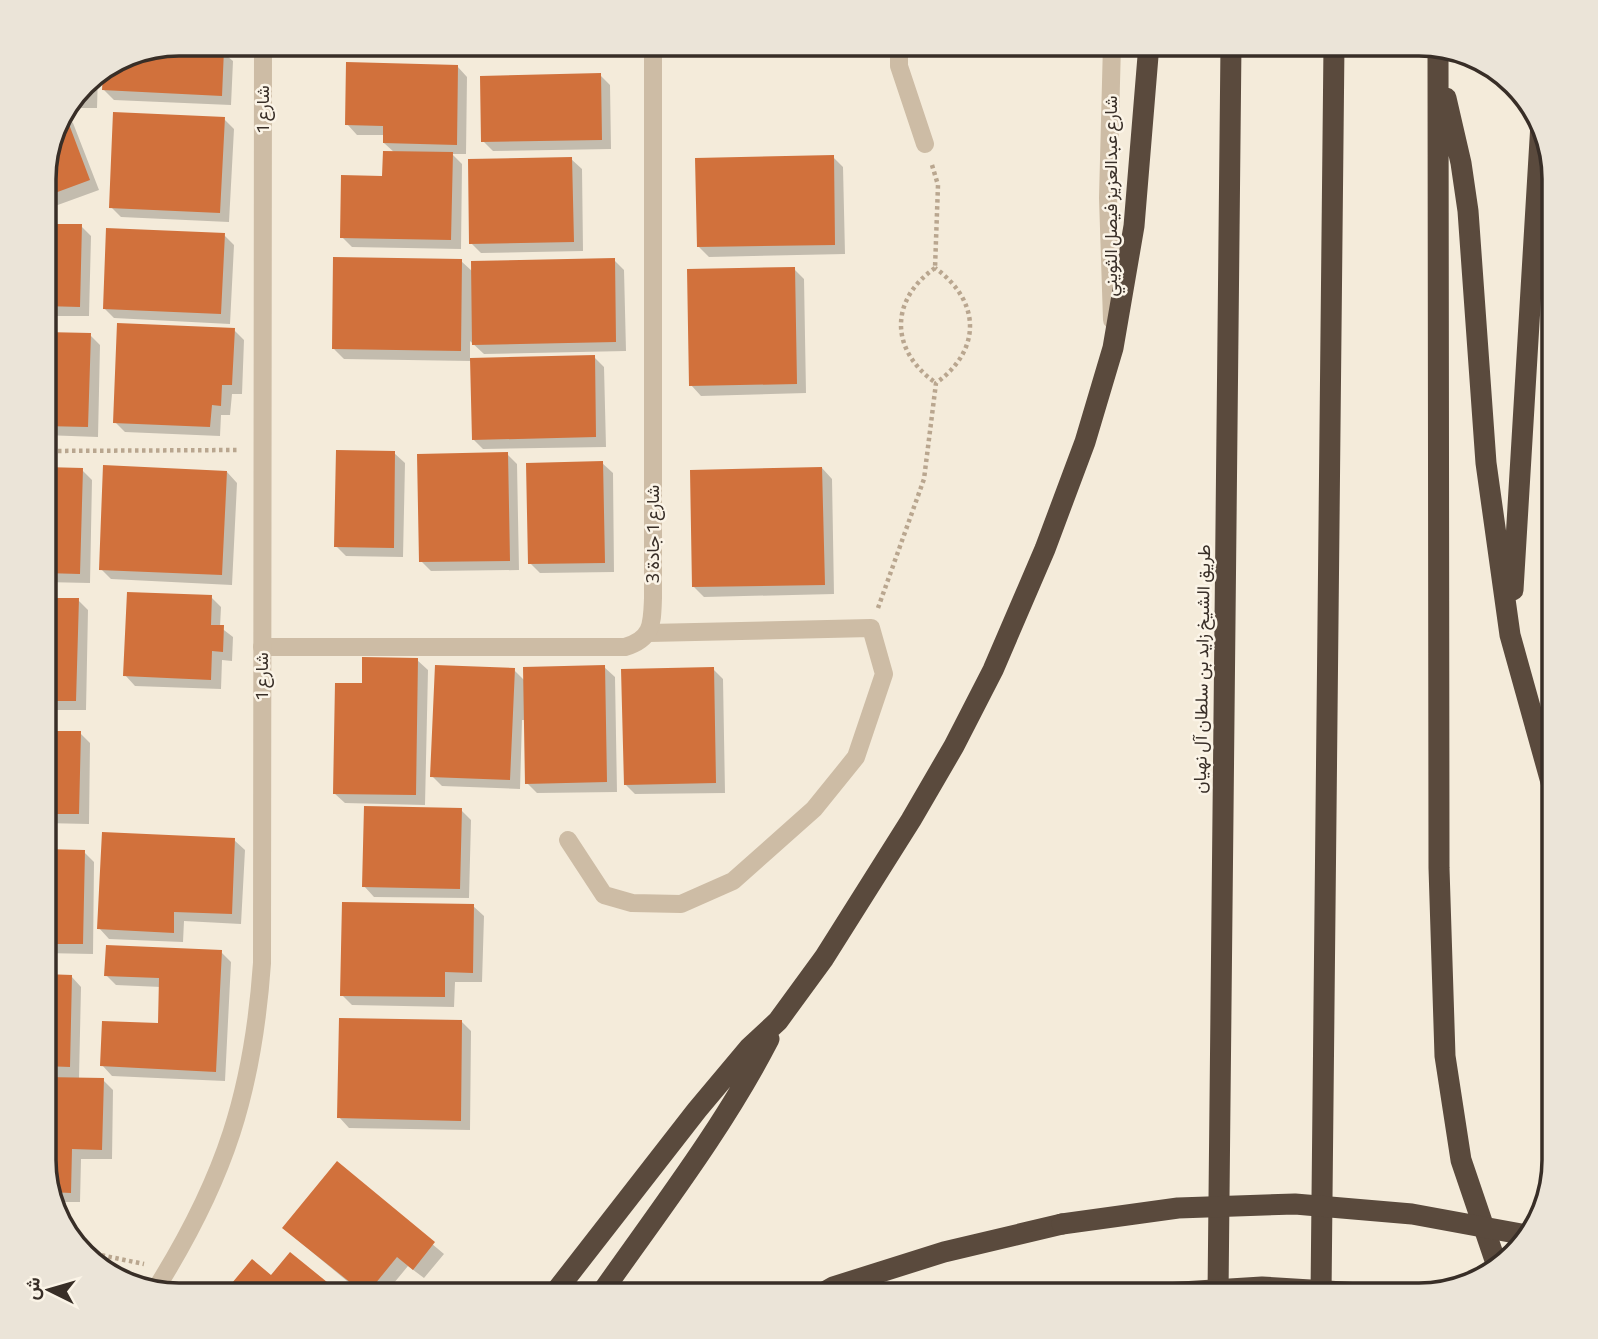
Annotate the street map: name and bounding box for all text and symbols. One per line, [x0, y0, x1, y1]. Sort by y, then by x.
street label: شارع 1 [251, 85, 275, 133]
street label: شارع عبدالعزيز فيصل الثويني [1099, 96, 1126, 297]
street label: شارع 1 جادة 3 [641, 485, 665, 583]
street label: طريق الشيخ زايد بن سلطان آل نهيان [1188, 544, 1216, 794]
street label: شارع 1 [250, 652, 274, 700]
north arrow [14, 1255, 84, 1325]
text: ش [19, 1276, 45, 1301]

